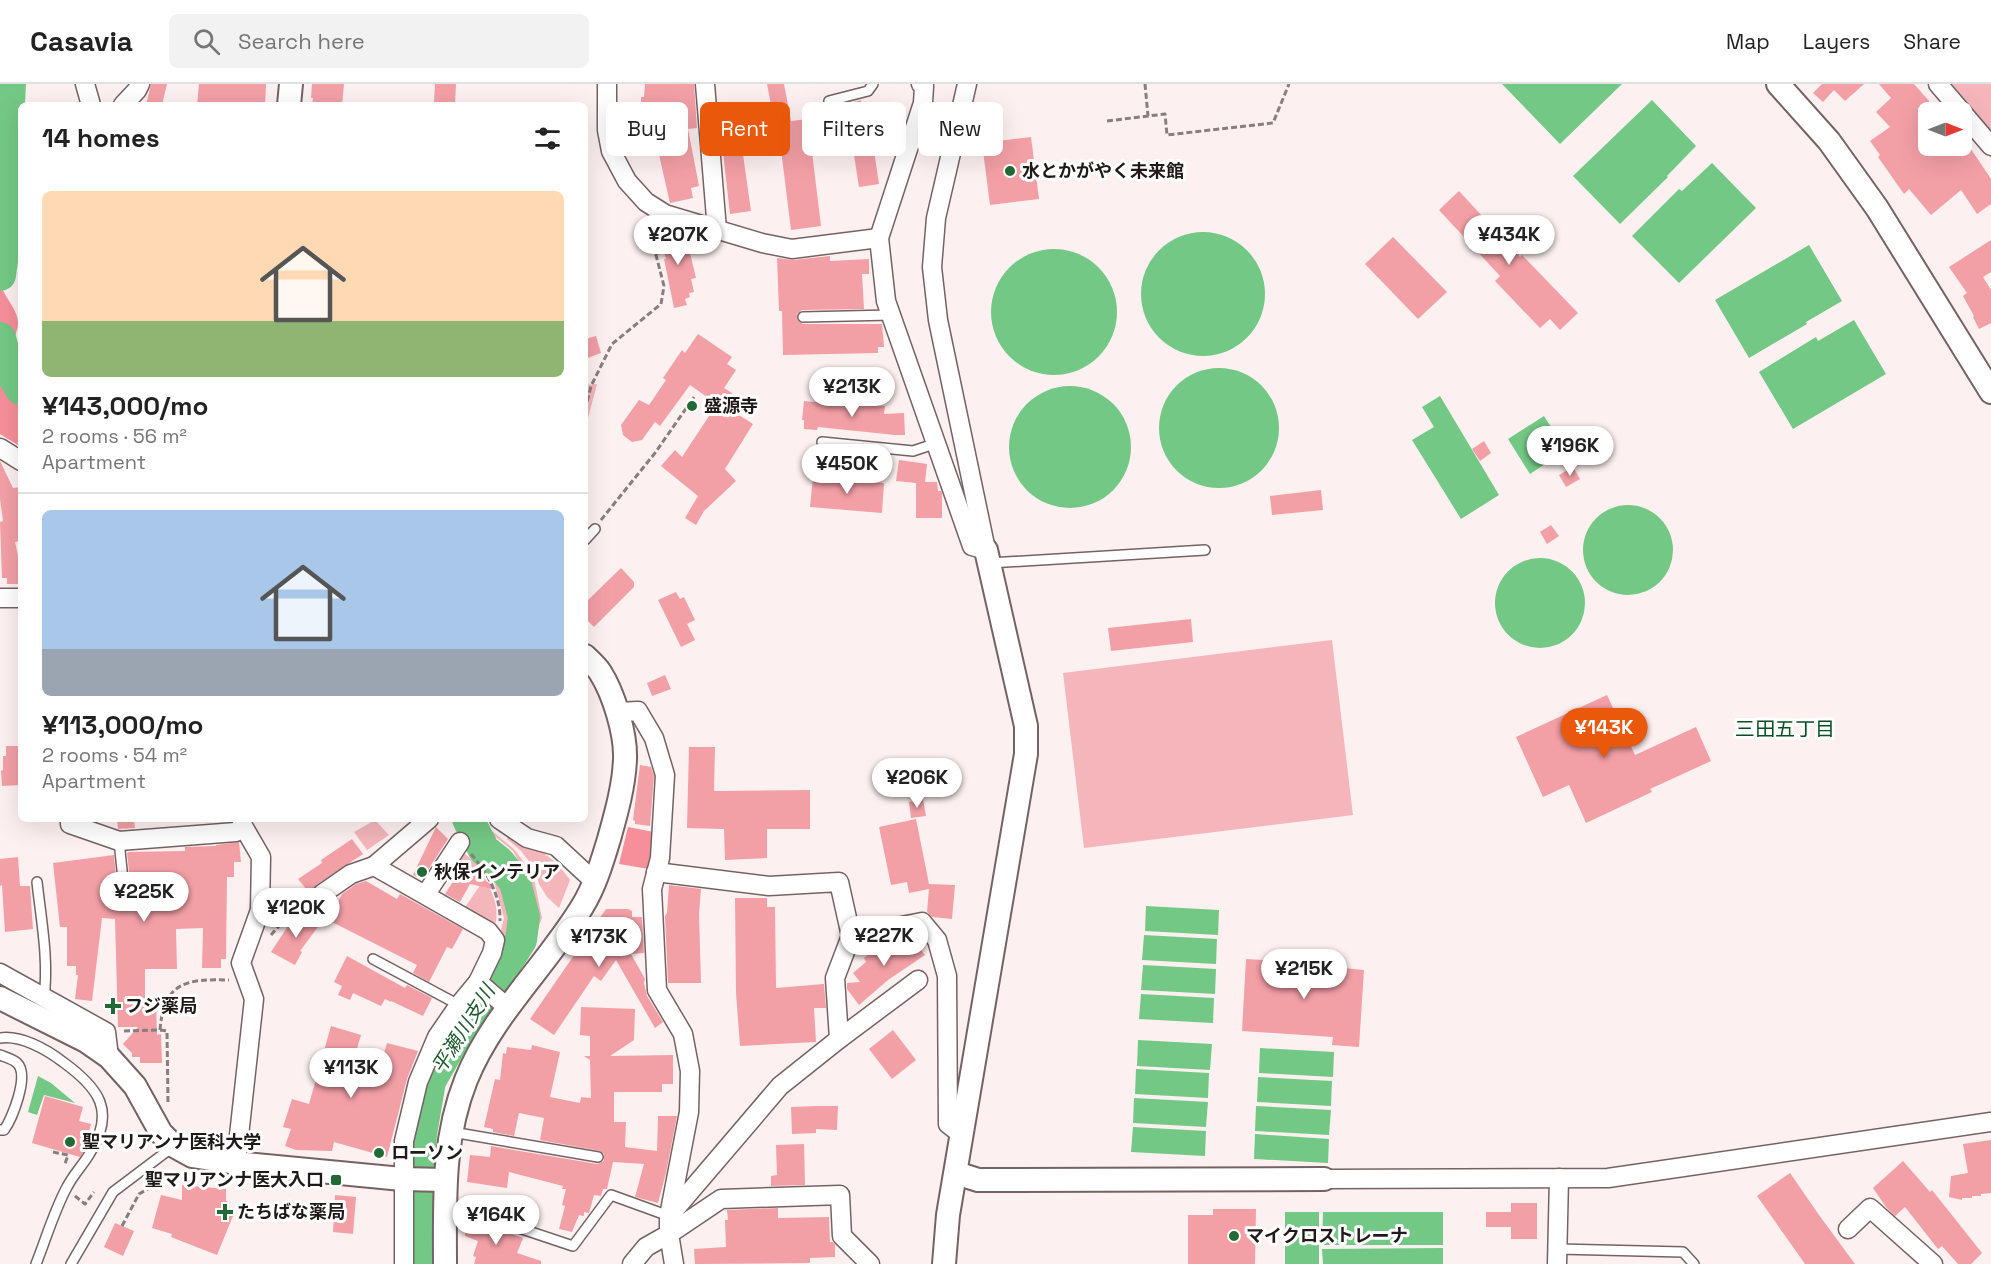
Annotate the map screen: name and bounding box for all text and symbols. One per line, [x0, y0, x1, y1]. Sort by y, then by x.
search box [169, 14, 589, 68]
text: Casavia [30, 23, 133, 59]
icon: search [190, 25, 223, 58]
text: Search here [238, 27, 365, 55]
text: Map [1726, 28, 1770, 55]
text: Layers [1803, 28, 1870, 55]
text: Share [1903, 28, 1961, 55]
chip: Buy [606, 102, 688, 156]
chip: Rent [700, 102, 790, 156]
chip: Filters [802, 102, 906, 156]
chip: New [918, 102, 1003, 156]
north arrow [1918, 102, 1972, 156]
map controls [1918, 102, 1972, 156]
text: 14 homes [42, 121, 160, 155]
icon: filters [531, 122, 564, 155]
place label: 水とかがやく未来館 [1022, 159, 1184, 182]
marker: 水とかがやく未来館 [1003, 164, 1017, 178]
pin: ¥207K [636, 215, 720, 266]
pin: ¥434K [1467, 215, 1551, 266]
text: ¥207K [648, 221, 708, 247]
text: ¥434K [1478, 221, 1540, 247]
icon: home [249, 230, 357, 338]
pin: ¥213K [810, 367, 894, 418]
text: ¥213K [823, 373, 881, 399]
text: ¥143,000/mo [42, 389, 208, 423]
place label: 盛源寺 [704, 394, 758, 417]
marker: 盛源寺 [685, 399, 699, 413]
text: 2 rooms · 56 m² [42, 423, 187, 449]
pin: ¥196K [1528, 426, 1612, 477]
text: ¥196K [1541, 432, 1599, 458]
pin: ¥450K [805, 444, 889, 495]
text: Apartment [42, 449, 146, 475]
text: ¥450K [816, 450, 878, 476]
icon: home [249, 549, 357, 657]
text: ¥113,000/mo [42, 708, 204, 742]
pin: ¥143K [1562, 708, 1646, 759]
text: ¥143K [1575, 714, 1633, 740]
district label: 三田五丁目 [1735, 716, 1835, 742]
text: 2 rooms · 54 m² [42, 742, 187, 768]
pin: ¥206K [875, 758, 959, 809]
text: ¥206K [886, 764, 948, 790]
text: Apartment [42, 768, 146, 794]
place label: 秋保インテリア [434, 860, 560, 883]
marker: 秋保インテリア [415, 865, 429, 879]
pin: ¥225K [102, 872, 186, 923]
text: ¥225K [114, 878, 174, 904]
pin: ¥120K [254, 888, 338, 939]
text: ¥120K [267, 894, 325, 920]
pin: ¥227K [842, 916, 926, 967]
pin: ¥173K [557, 917, 641, 968]
text: ¥227K [854, 922, 914, 948]
text: ¥173K [570, 923, 628, 949]
pin: ¥215K [1262, 949, 1346, 1000]
text: ¥215K [1275, 955, 1333, 981]
water label: 平瀬川支川 [425, 978, 502, 1078]
place label: フジ薬局 [125, 994, 197, 1017]
marker: フジ薬局 [106, 999, 120, 1013]
pin: ¥113K [309, 1048, 393, 1099]
text: ¥113K [323, 1054, 379, 1080]
place label: 聖マリアンナ医科大学 [82, 1130, 261, 1153]
marker: 聖マリアンナ医科大学 [63, 1135, 77, 1149]
place label: ローソン [391, 1141, 463, 1164]
marker: ローソン [372, 1146, 386, 1160]
place label: 聖マリアンナ医大入口 [145, 1168, 324, 1191]
marker: 聖マリアンナ医大入口 [329, 1173, 343, 1187]
pin: ¥164K [454, 1195, 538, 1246]
place label: たちばな薬局 [237, 1200, 345, 1223]
text: ¥164K [466, 1201, 526, 1227]
marker: たちばな薬局 [218, 1205, 232, 1219]
place label: マイクロストレーナ [1246, 1224, 1408, 1247]
marker: マイクロストレーナ [1227, 1229, 1241, 1243]

